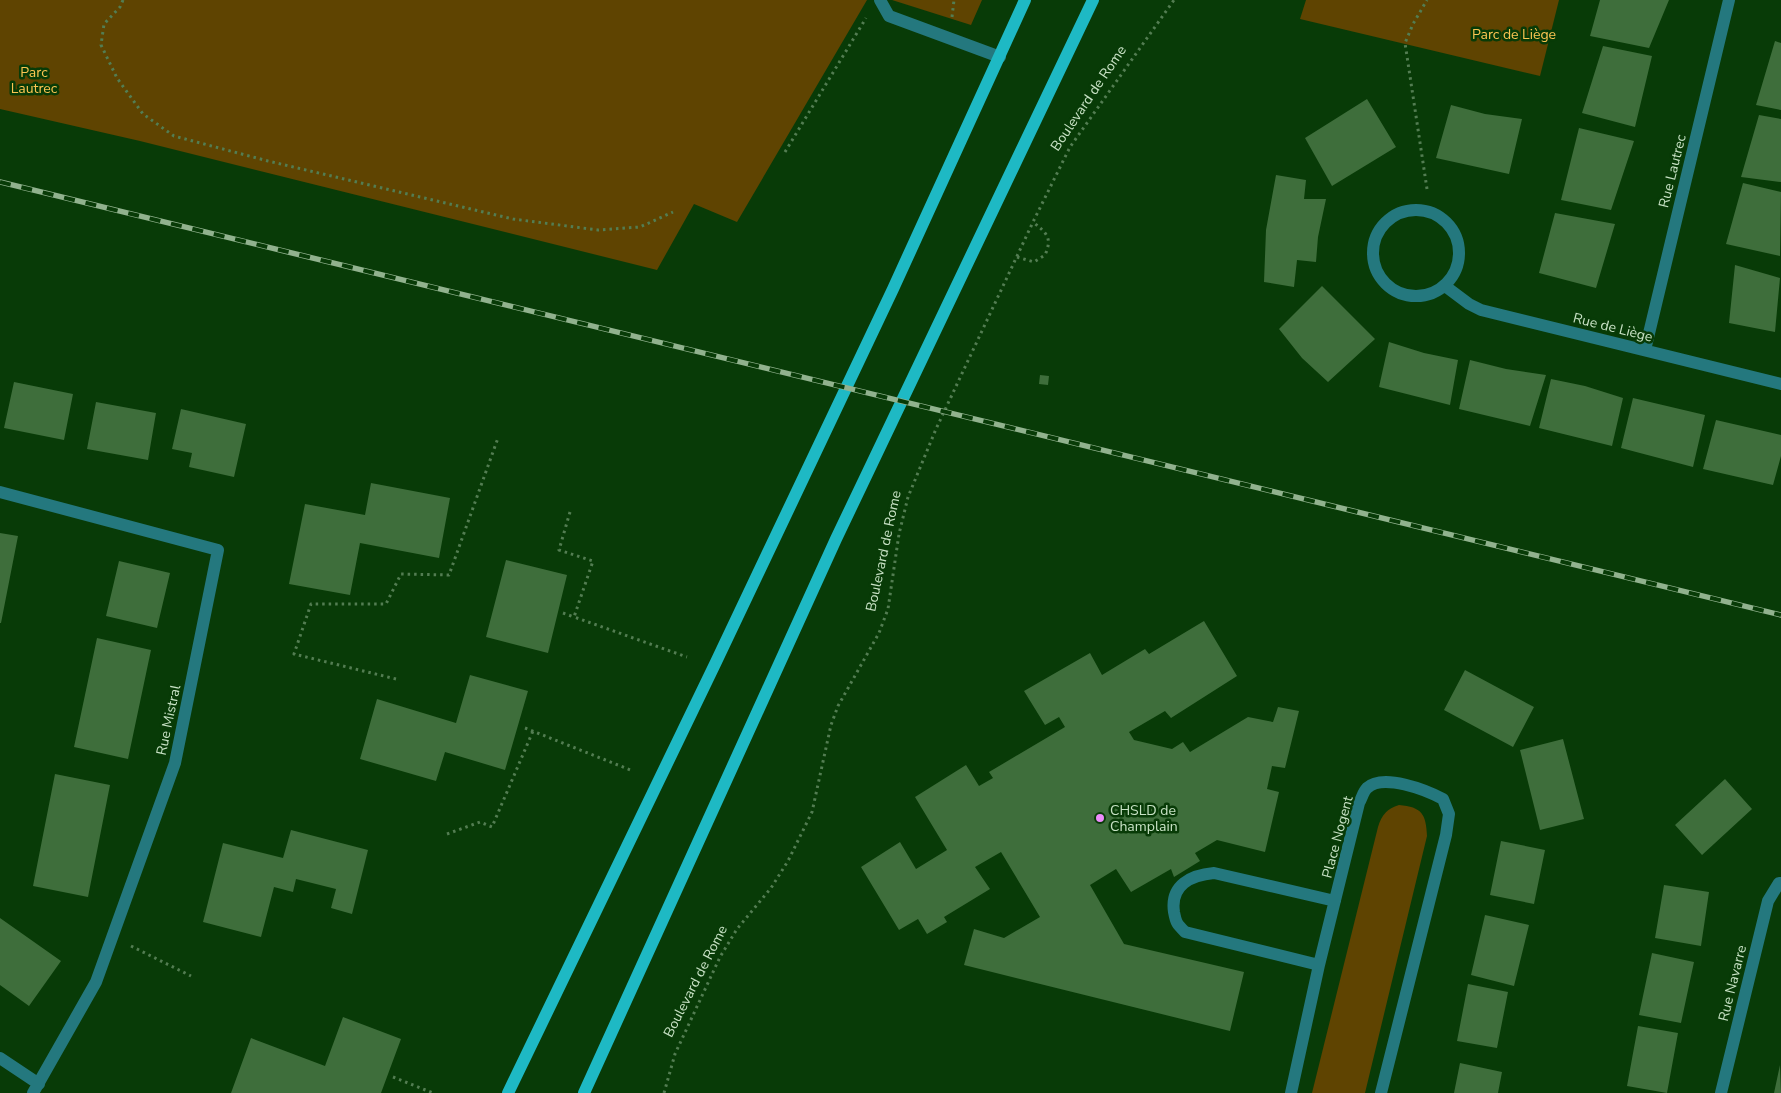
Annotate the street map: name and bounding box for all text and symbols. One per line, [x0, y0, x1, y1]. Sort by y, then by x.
park label: Parc de Liège [1472, 25, 1556, 44]
street label: Boulevard de Rome [1046, 42, 1131, 155]
park label: Parc Lautrec [11, 63, 58, 98]
street label: Rue Lautrec [1654, 132, 1691, 210]
street label: Rue de Liège [1571, 308, 1655, 347]
street label: Boulevard de Rome [861, 489, 906, 613]
street label: Rue Mistral [152, 682, 185, 757]
street label: Place Nogent [1317, 794, 1358, 880]
place label: CHSLD de Champlain [1110, 801, 1178, 836]
marker: CHSLD de Champlain [1094, 812, 1106, 824]
street label: Boulevard de Rome [659, 922, 732, 1040]
street label: Rue Navarre [1714, 943, 1751, 1023]

